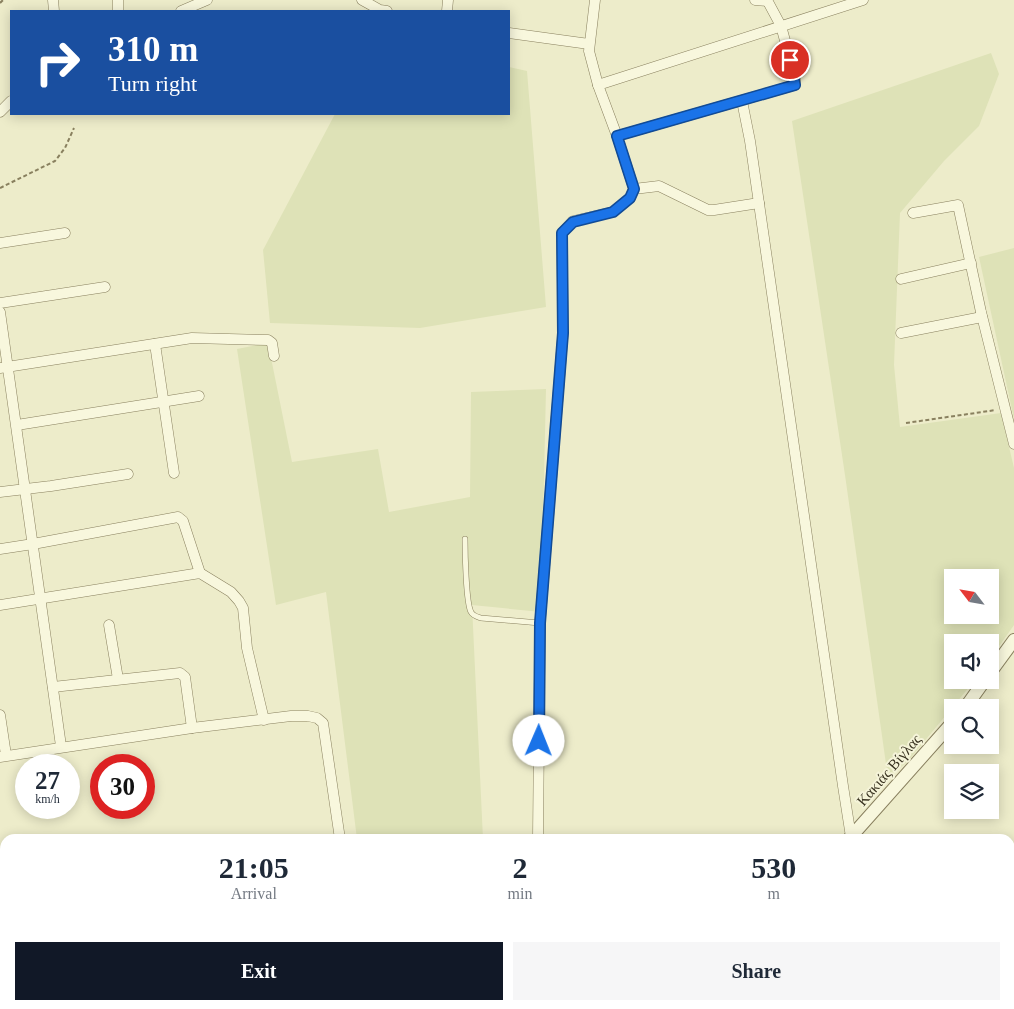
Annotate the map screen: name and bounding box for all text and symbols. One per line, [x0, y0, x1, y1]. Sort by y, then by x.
icon: right [25, 30, 90, 95]
text: 310 m [108, 30, 198, 69]
pin [769, 39, 811, 81]
icon: arrive [776, 46, 804, 74]
text: Turn right [108, 71, 197, 96]
north arrow [944, 569, 999, 624]
map controls [944, 569, 999, 819]
button: sound [944, 634, 999, 689]
button: search [944, 699, 999, 754]
position arrow [512, 714, 564, 766]
street label: Κακιάς Βίγλας [854, 731, 924, 809]
speed limit sign: 30 [90, 754, 155, 819]
button: layers [944, 764, 999, 819]
text: 27 [35, 767, 60, 794]
text: km/h [35, 792, 60, 806]
text: 21:05 [219, 851, 289, 884]
text: 2 [512, 851, 527, 884]
text: 530 [751, 851, 796, 884]
text: Arrival [231, 885, 277, 902]
text: min [508, 885, 532, 902]
text: m [767, 885, 780, 902]
button: Exit [15, 942, 503, 1000]
button: Share [513, 942, 1000, 1000]

